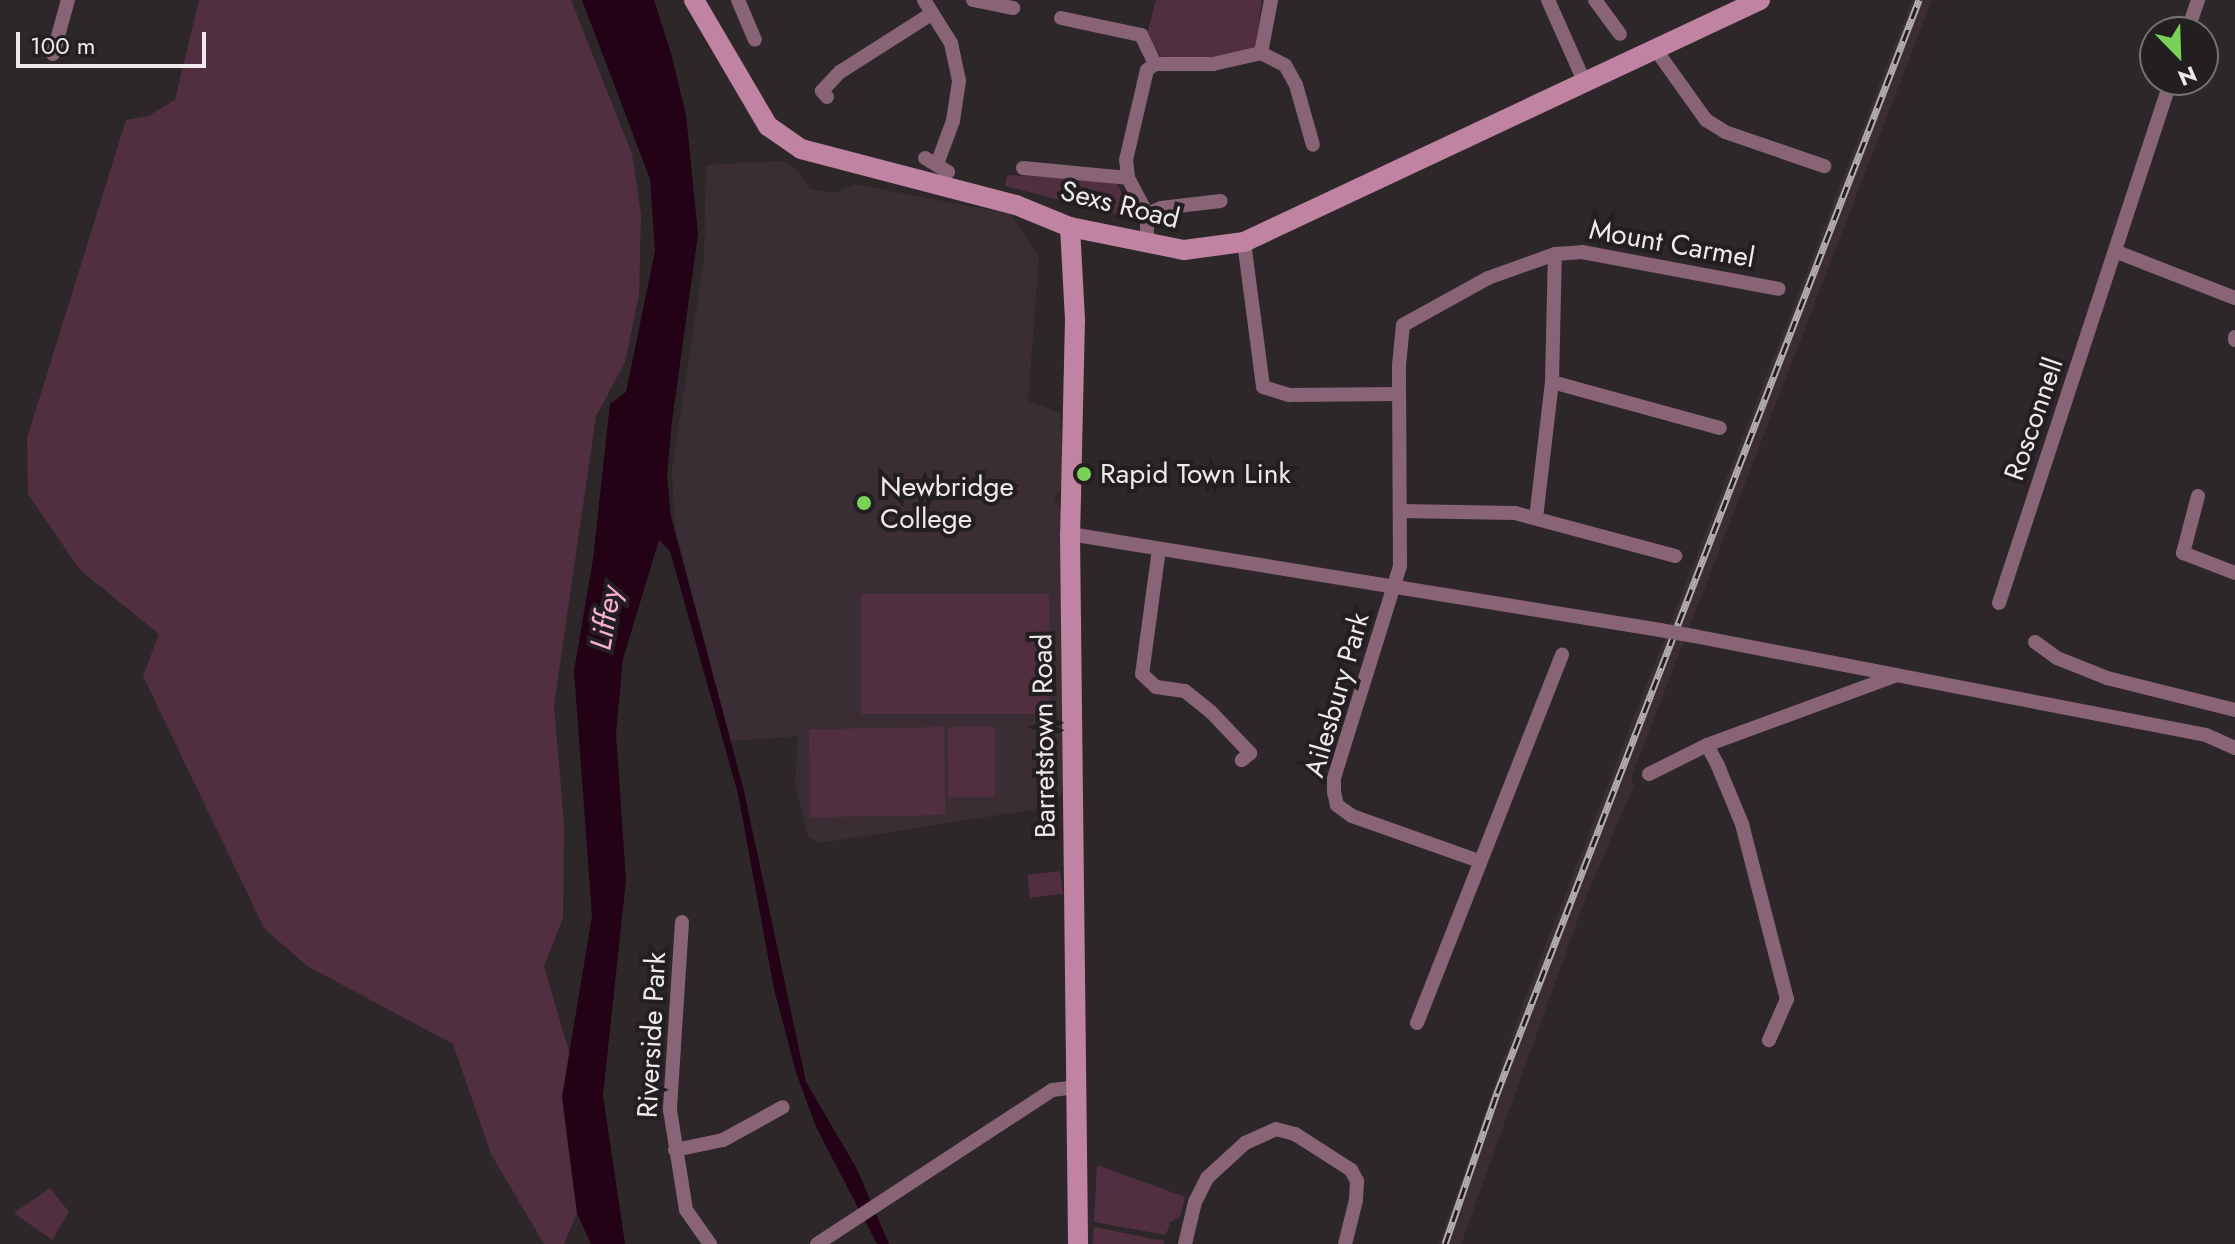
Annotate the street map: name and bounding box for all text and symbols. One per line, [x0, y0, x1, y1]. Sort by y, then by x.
scale bar [20, 16, 210, 66]
north arrow [2139, 16, 2219, 96]
text: 100 m [30, 28, 96, 63]
text: N [2173, 58, 2202, 94]
street label: Sexs Road [1057, 174, 1183, 236]
street label: Mount Carmel [1587, 213, 1757, 275]
street label: Rosconnell [1997, 353, 2071, 485]
place label: Rapid Town Link [1100, 457, 1291, 491]
marker: Rapid Town Link [1075, 465, 1093, 483]
place label: Newbridge College [880, 470, 1014, 536]
marker: Newbridge College [855, 494, 873, 512]
water label: Liffey [583, 583, 629, 653]
street label: Ailesbury Park [1297, 609, 1377, 781]
street label: Barretstown Road [1025, 634, 1063, 838]
street label: Riverside Park [631, 951, 673, 1119]

